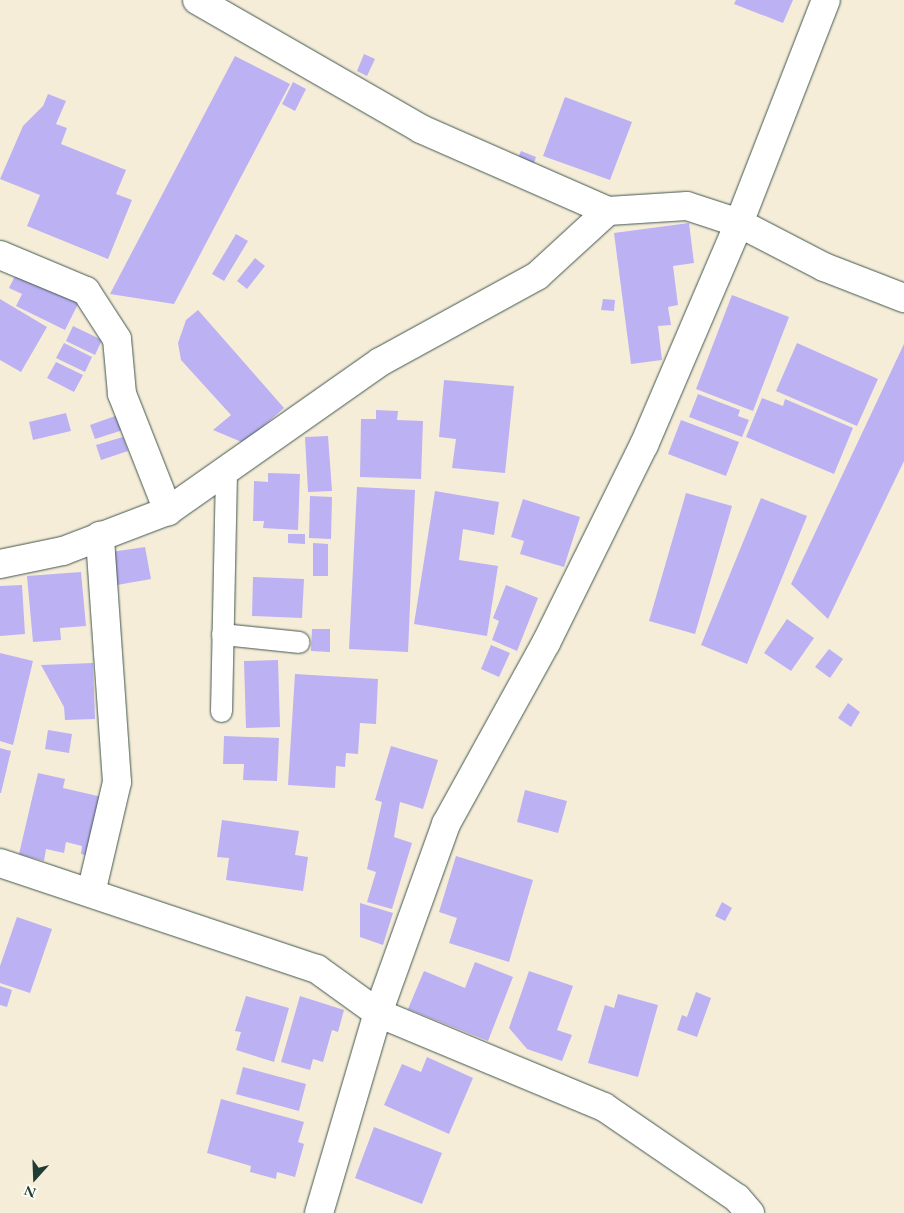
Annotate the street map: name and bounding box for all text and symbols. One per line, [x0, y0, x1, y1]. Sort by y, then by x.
north arrow [10, 1153, 60, 1203]
text: N [21, 1182, 38, 1202]

